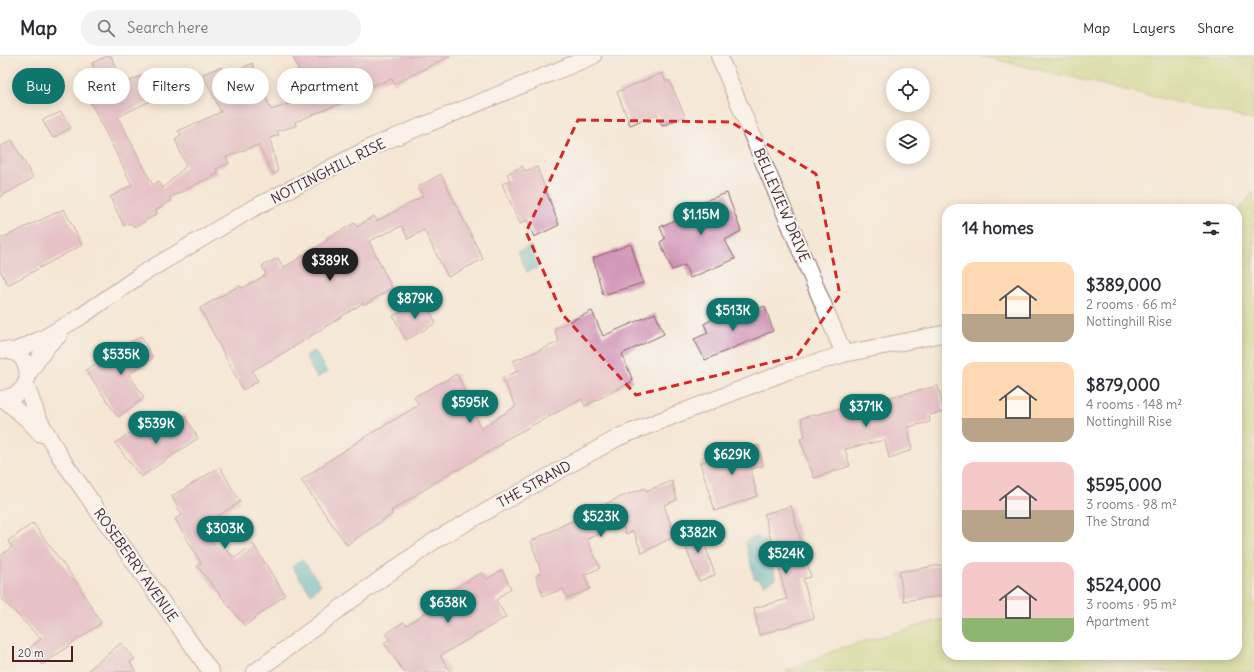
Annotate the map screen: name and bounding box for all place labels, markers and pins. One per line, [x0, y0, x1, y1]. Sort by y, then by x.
pin: $1.15M [668, 202, 734, 236]
pin: $389K [302, 248, 358, 282]
pin: $879K [387, 286, 443, 320]
pin: $513K [705, 298, 761, 332]
pin: $535K [93, 342, 149, 376]
pin: $595K [442, 390, 498, 424]
pin: $371K [838, 394, 894, 428]
pin: $539K [128, 411, 184, 445]
pin: $629K [704, 442, 760, 476]
pin: $523K [573, 504, 629, 538]
pin: $303K [197, 516, 253, 550]
pin: $382K [670, 520, 726, 554]
pin: $524K [758, 541, 814, 575]
pin: $638K [420, 590, 476, 624]

